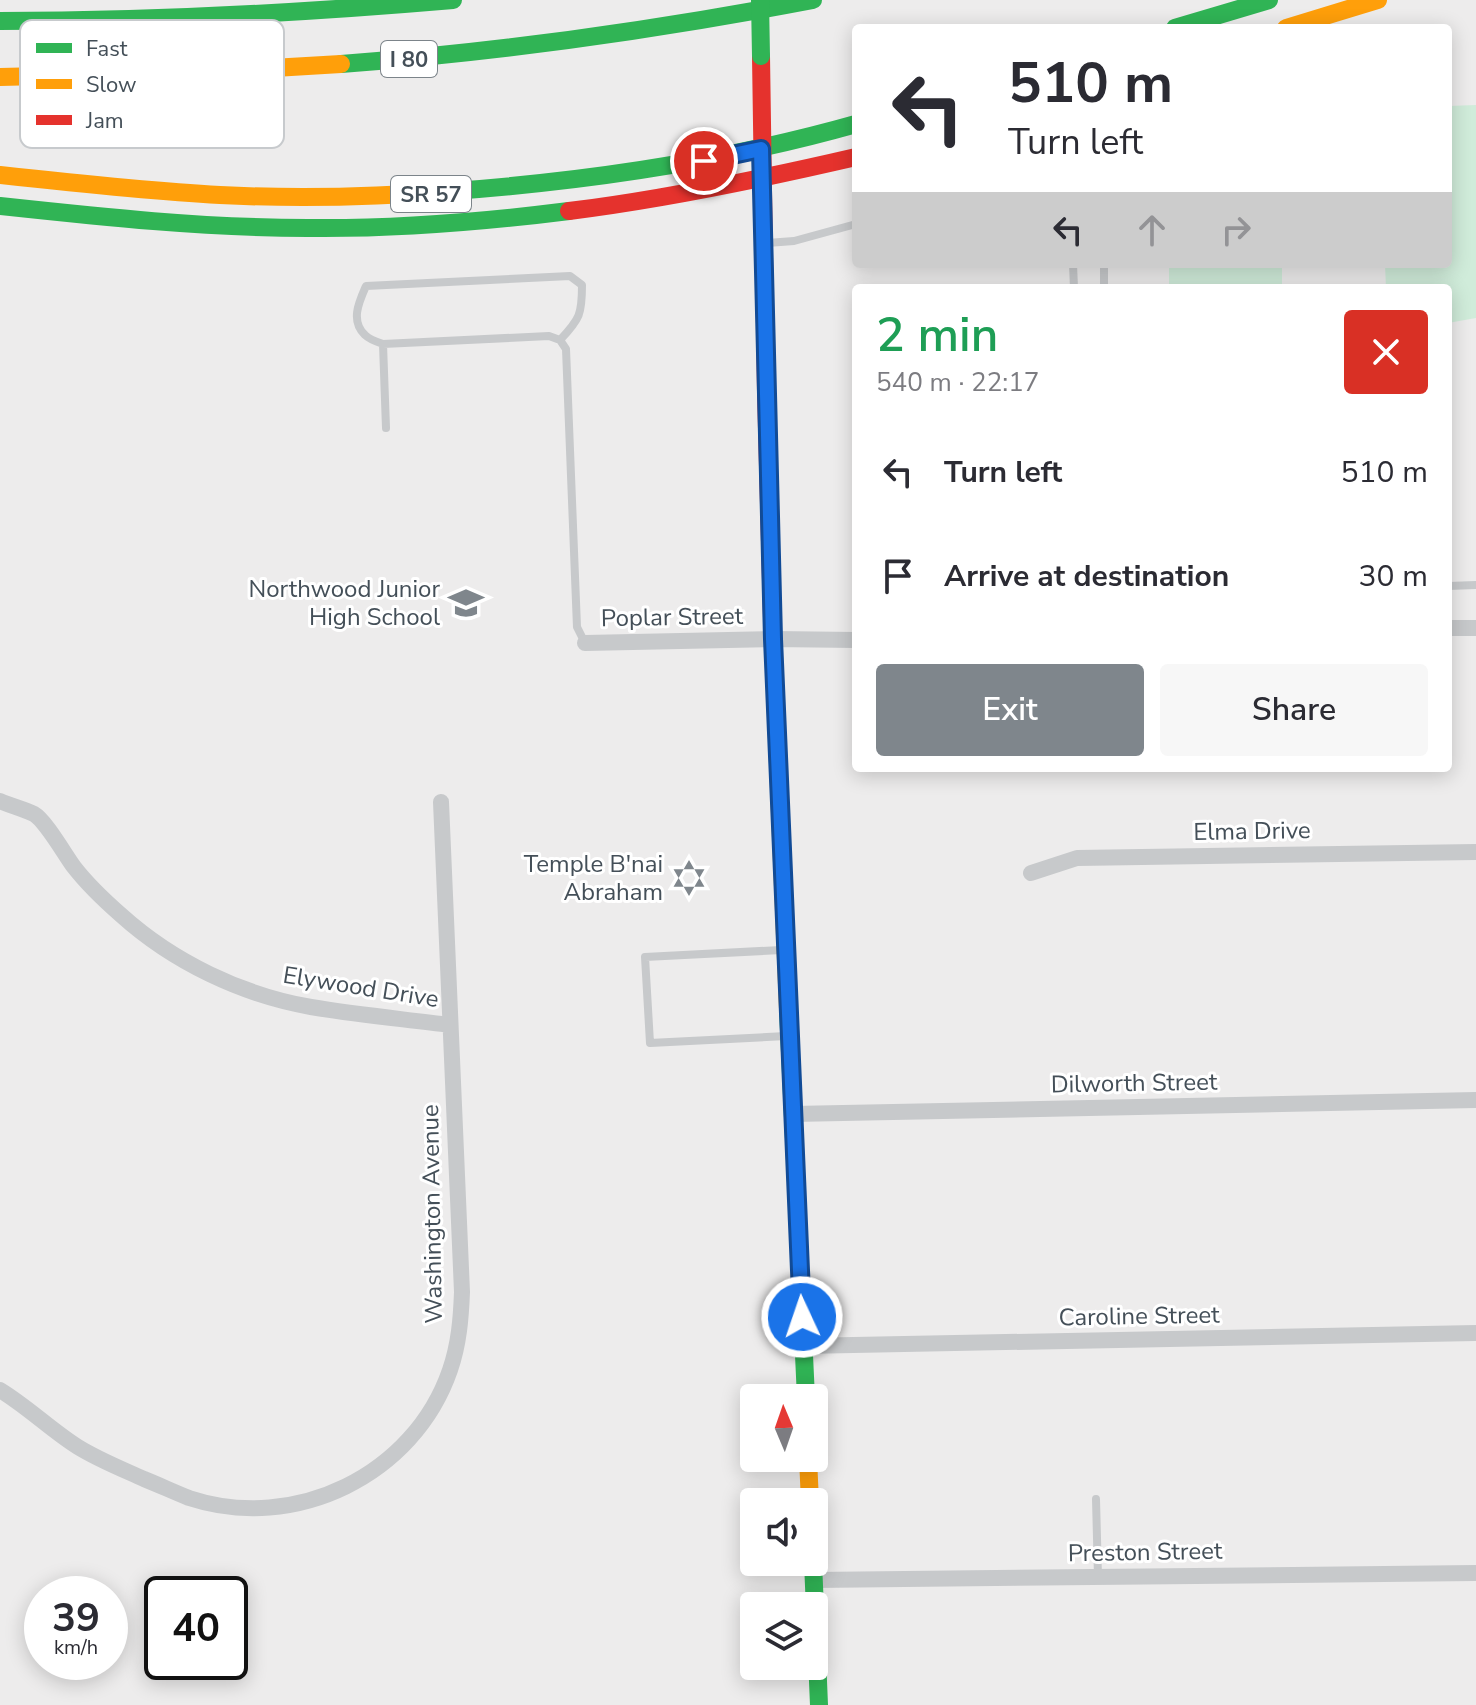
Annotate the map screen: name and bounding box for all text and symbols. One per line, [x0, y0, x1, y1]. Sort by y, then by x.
legend [20, 20, 284, 148]
text: Fast [86, 34, 128, 64]
road number: I 80 [381, 41, 437, 77]
text: 510 m [1008, 45, 1173, 122]
icon: left [876, 56, 980, 160]
text: Slow [86, 70, 137, 100]
text: Jam [85, 106, 124, 136]
text: Turn left [1008, 118, 1143, 167]
pin [670, 127, 738, 195]
icon: arrive [682, 139, 726, 183]
road number: SR 57 [391, 176, 471, 212]
icon: left [1046, 208, 1090, 252]
icon: ahead [1130, 208, 1174, 252]
icon: right [1214, 208, 1258, 252]
text: 2 min [876, 302, 998, 368]
button: close [1344, 310, 1428, 394]
text: 540 m · 22:17 [876, 365, 1039, 400]
icon: left [876, 450, 920, 494]
text: Turn left [944, 452, 1062, 493]
text: 510 m [1341, 452, 1428, 493]
icon: arrive [876, 554, 920, 598]
text: Arrive at destination [944, 556, 1229, 597]
text: 30 m [1359, 556, 1428, 597]
place label: Northwood Junior High School [249, 573, 440, 633]
school or university icon: Northwood Junior High School [447, 584, 485, 622]
street label: Poplar Street [601, 600, 744, 634]
button: Exit [876, 664, 1144, 756]
button: Share [1160, 664, 1428, 756]
street label: Elma Drive [1193, 814, 1311, 848]
place label: Temple B'nai Abraham [524, 848, 663, 908]
synagogue icon: Temple B'nai Abraham [670, 859, 708, 897]
street label: Elywood Drive [281, 959, 441, 1015]
street label: Dilworth Street [1050, 1066, 1218, 1100]
street label: Washington Avenue [414, 1104, 450, 1324]
position arrow [760, 1275, 844, 1359]
street label: Caroline Street [1058, 1299, 1220, 1333]
north arrow [740, 1384, 828, 1472]
map controls [740, 1384, 828, 1680]
button: sound [740, 1488, 828, 1576]
street label: Preston Street [1067, 1535, 1223, 1569]
speed limit sign: 40 [144, 1576, 248, 1680]
text: 39 [52, 1591, 100, 1645]
button: layers [740, 1592, 828, 1680]
text: km/h [54, 1634, 98, 1661]

